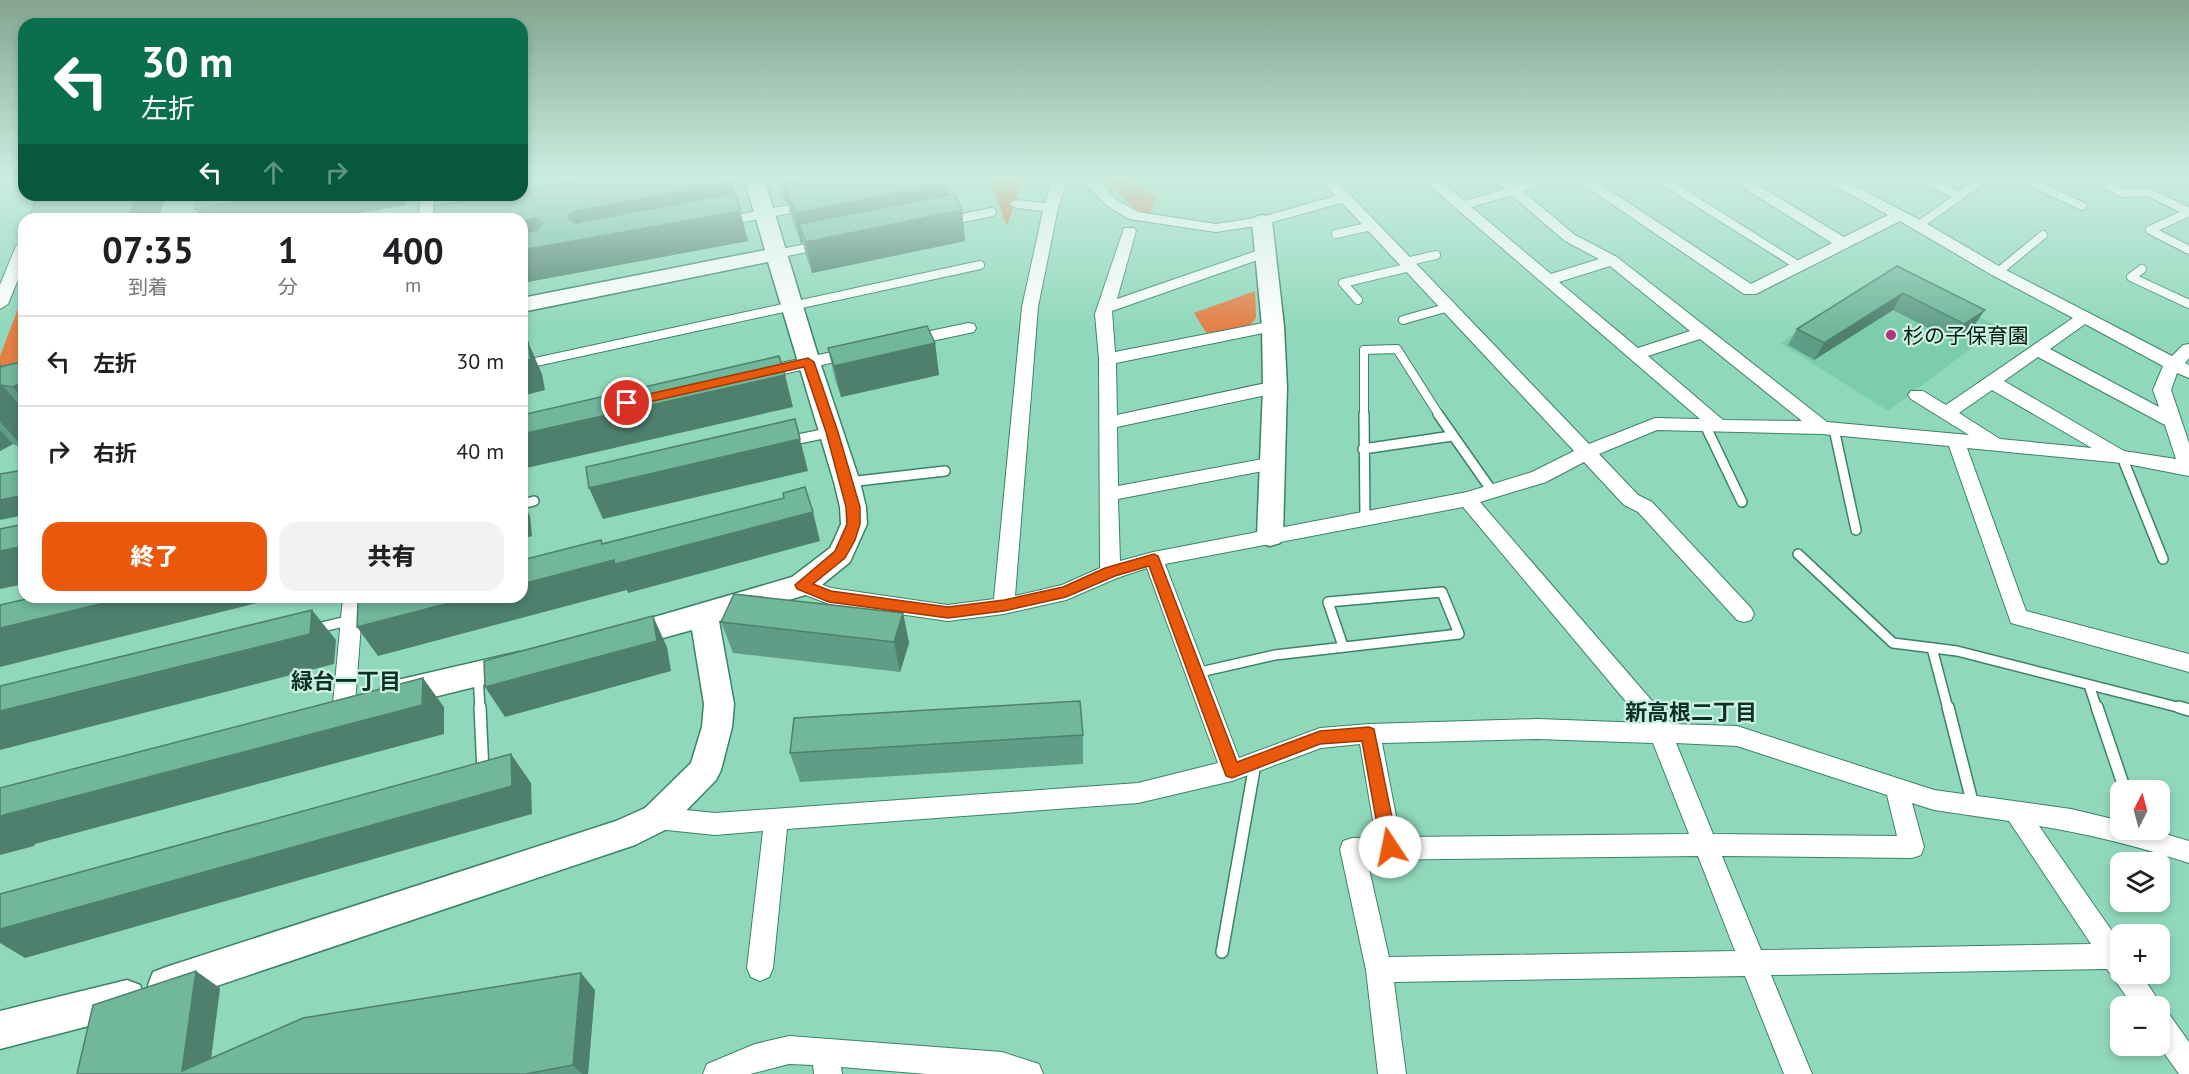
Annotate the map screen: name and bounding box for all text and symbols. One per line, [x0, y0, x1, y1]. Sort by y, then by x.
text: 30 m [141, 34, 233, 89]
icon: left [42, 42, 120, 120]
text: 左折 [141, 91, 195, 125]
icon: left [194, 156, 227, 189]
icon: ahead [257, 156, 290, 189]
icon: right [320, 156, 353, 189]
text: 07:35 [102, 226, 194, 273]
text: 1 [278, 226, 298, 273]
text: 400 [382, 227, 444, 274]
text: m [405, 272, 421, 298]
text: 到着 [128, 274, 168, 300]
text: 分 [278, 274, 298, 300]
place label: 杉の子保育園 [1903, 322, 2029, 349]
marker: 杉の子保育園 [1884, 328, 1898, 342]
icon: left [42, 345, 75, 378]
text: 30 m [456, 347, 504, 375]
text: 左折 [93, 349, 137, 377]
pin [601, 377, 652, 428]
icon: arrive [610, 386, 643, 419]
icon: right [42, 435, 75, 468]
text: 40 m [456, 437, 504, 465]
text: 右折 [93, 439, 137, 467]
button: 終了 [42, 522, 267, 591]
button: 共有 [279, 522, 504, 591]
district label: 緑台一丁目 [291, 667, 401, 695]
district label: 新高根二丁目 [1625, 698, 1757, 726]
north arrow [2110, 780, 2170, 840]
map controls [2110, 780, 2170, 1056]
position arrow [1358, 815, 1422, 879]
button: layers [2110, 852, 2170, 912]
button: + [2110, 924, 2170, 984]
button: − [2110, 996, 2170, 1056]

